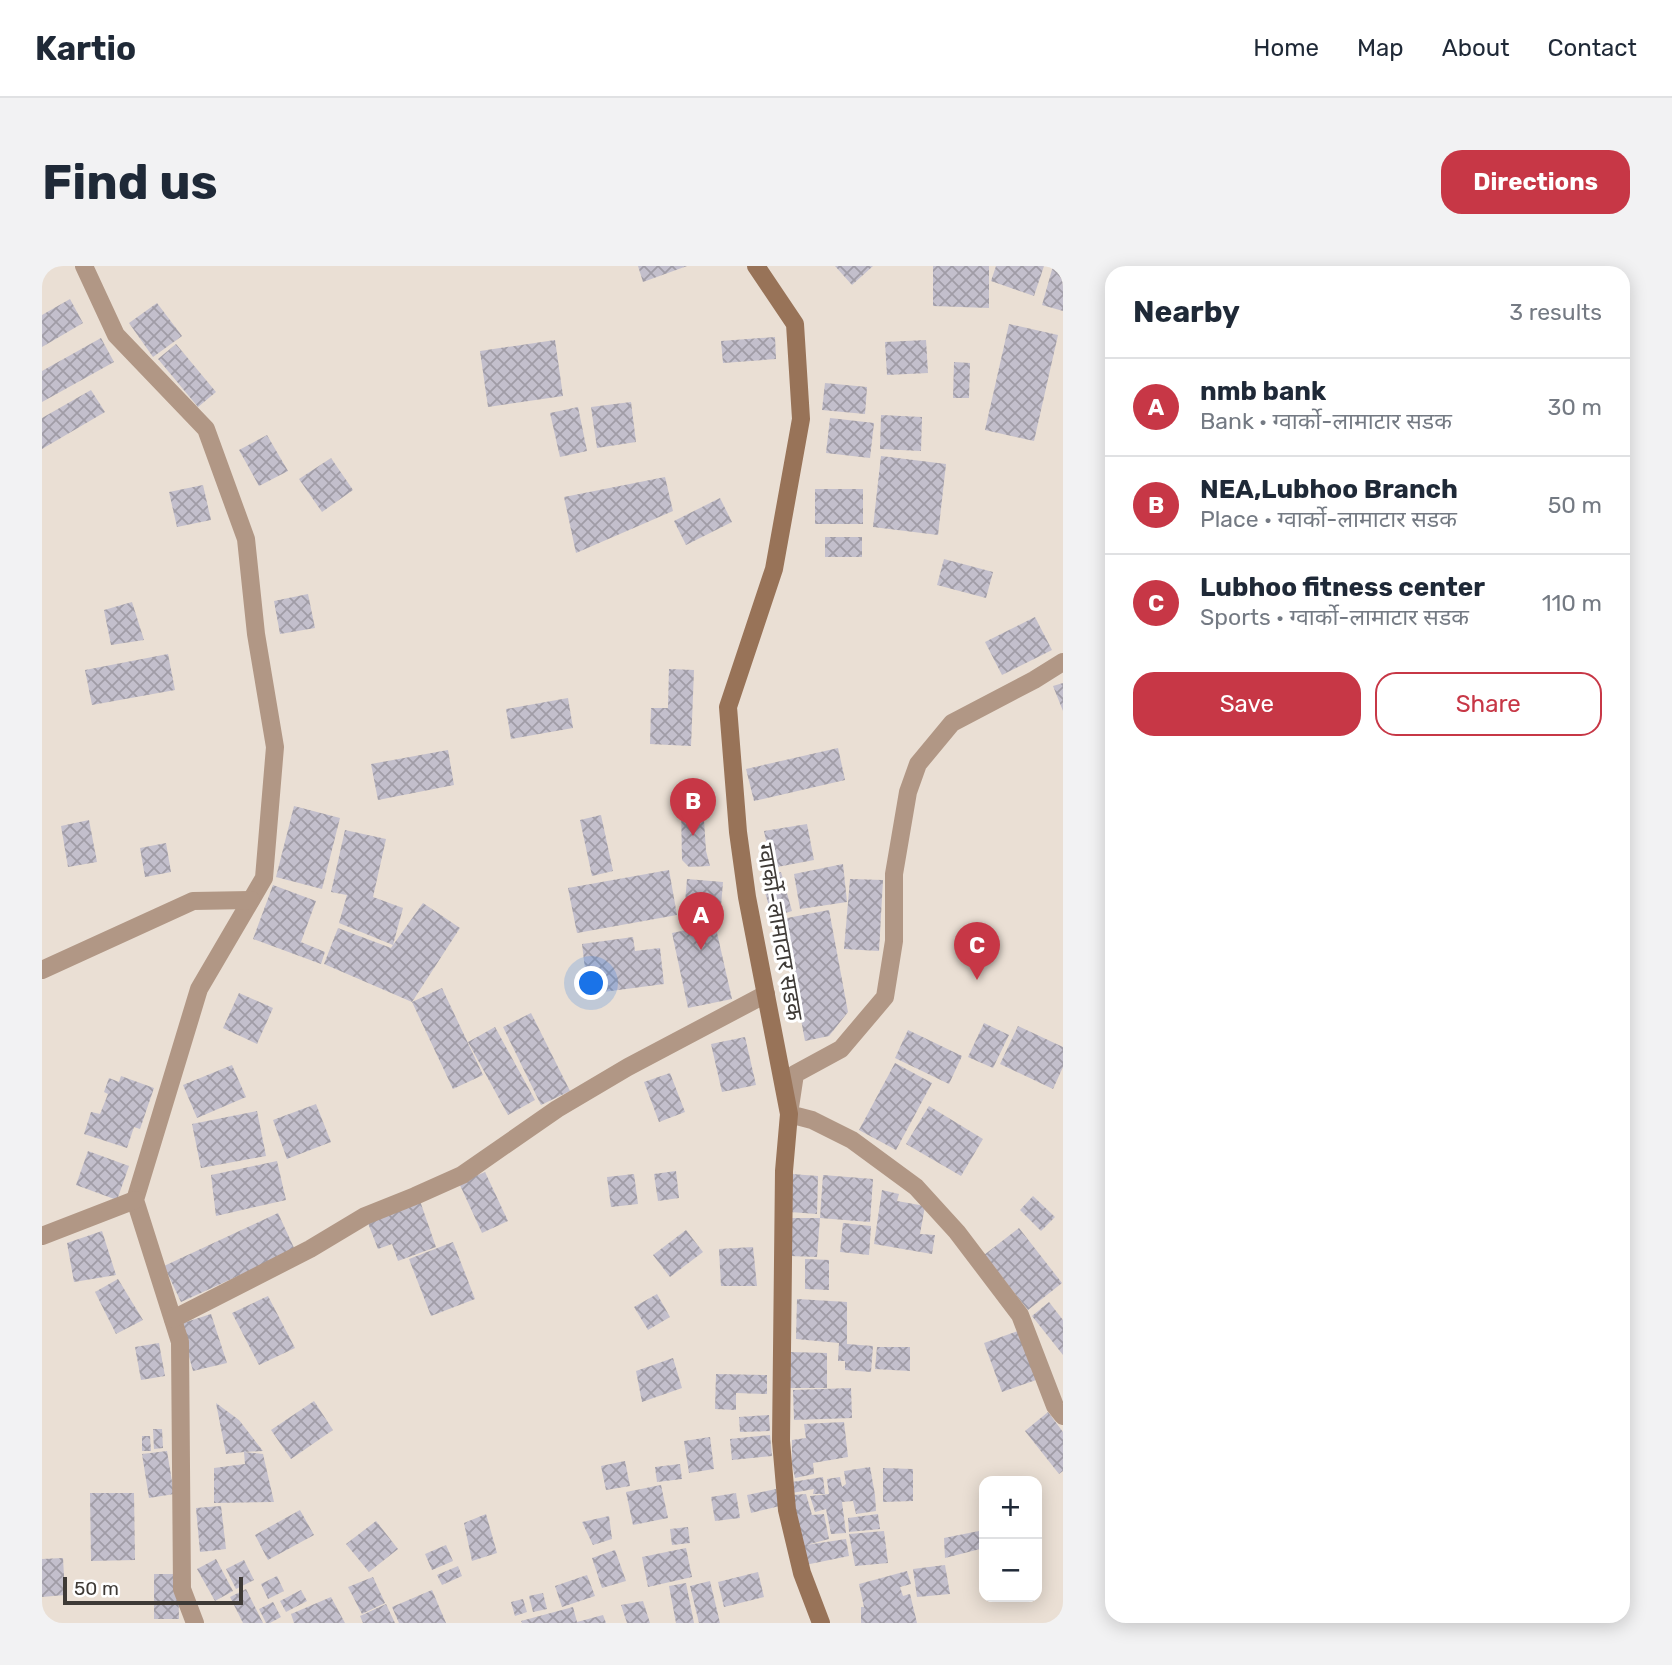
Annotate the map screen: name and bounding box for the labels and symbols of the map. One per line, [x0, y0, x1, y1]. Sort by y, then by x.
pin: B [670, 778, 716, 836]
street label: ग्वार्को-लामाटार सडक [751, 841, 810, 1024]
pin: A [678, 892, 724, 950]
pin: C [954, 922, 1000, 980]
your location [574, 966, 608, 1000]
scale bar [63, 1574, 243, 1606]

